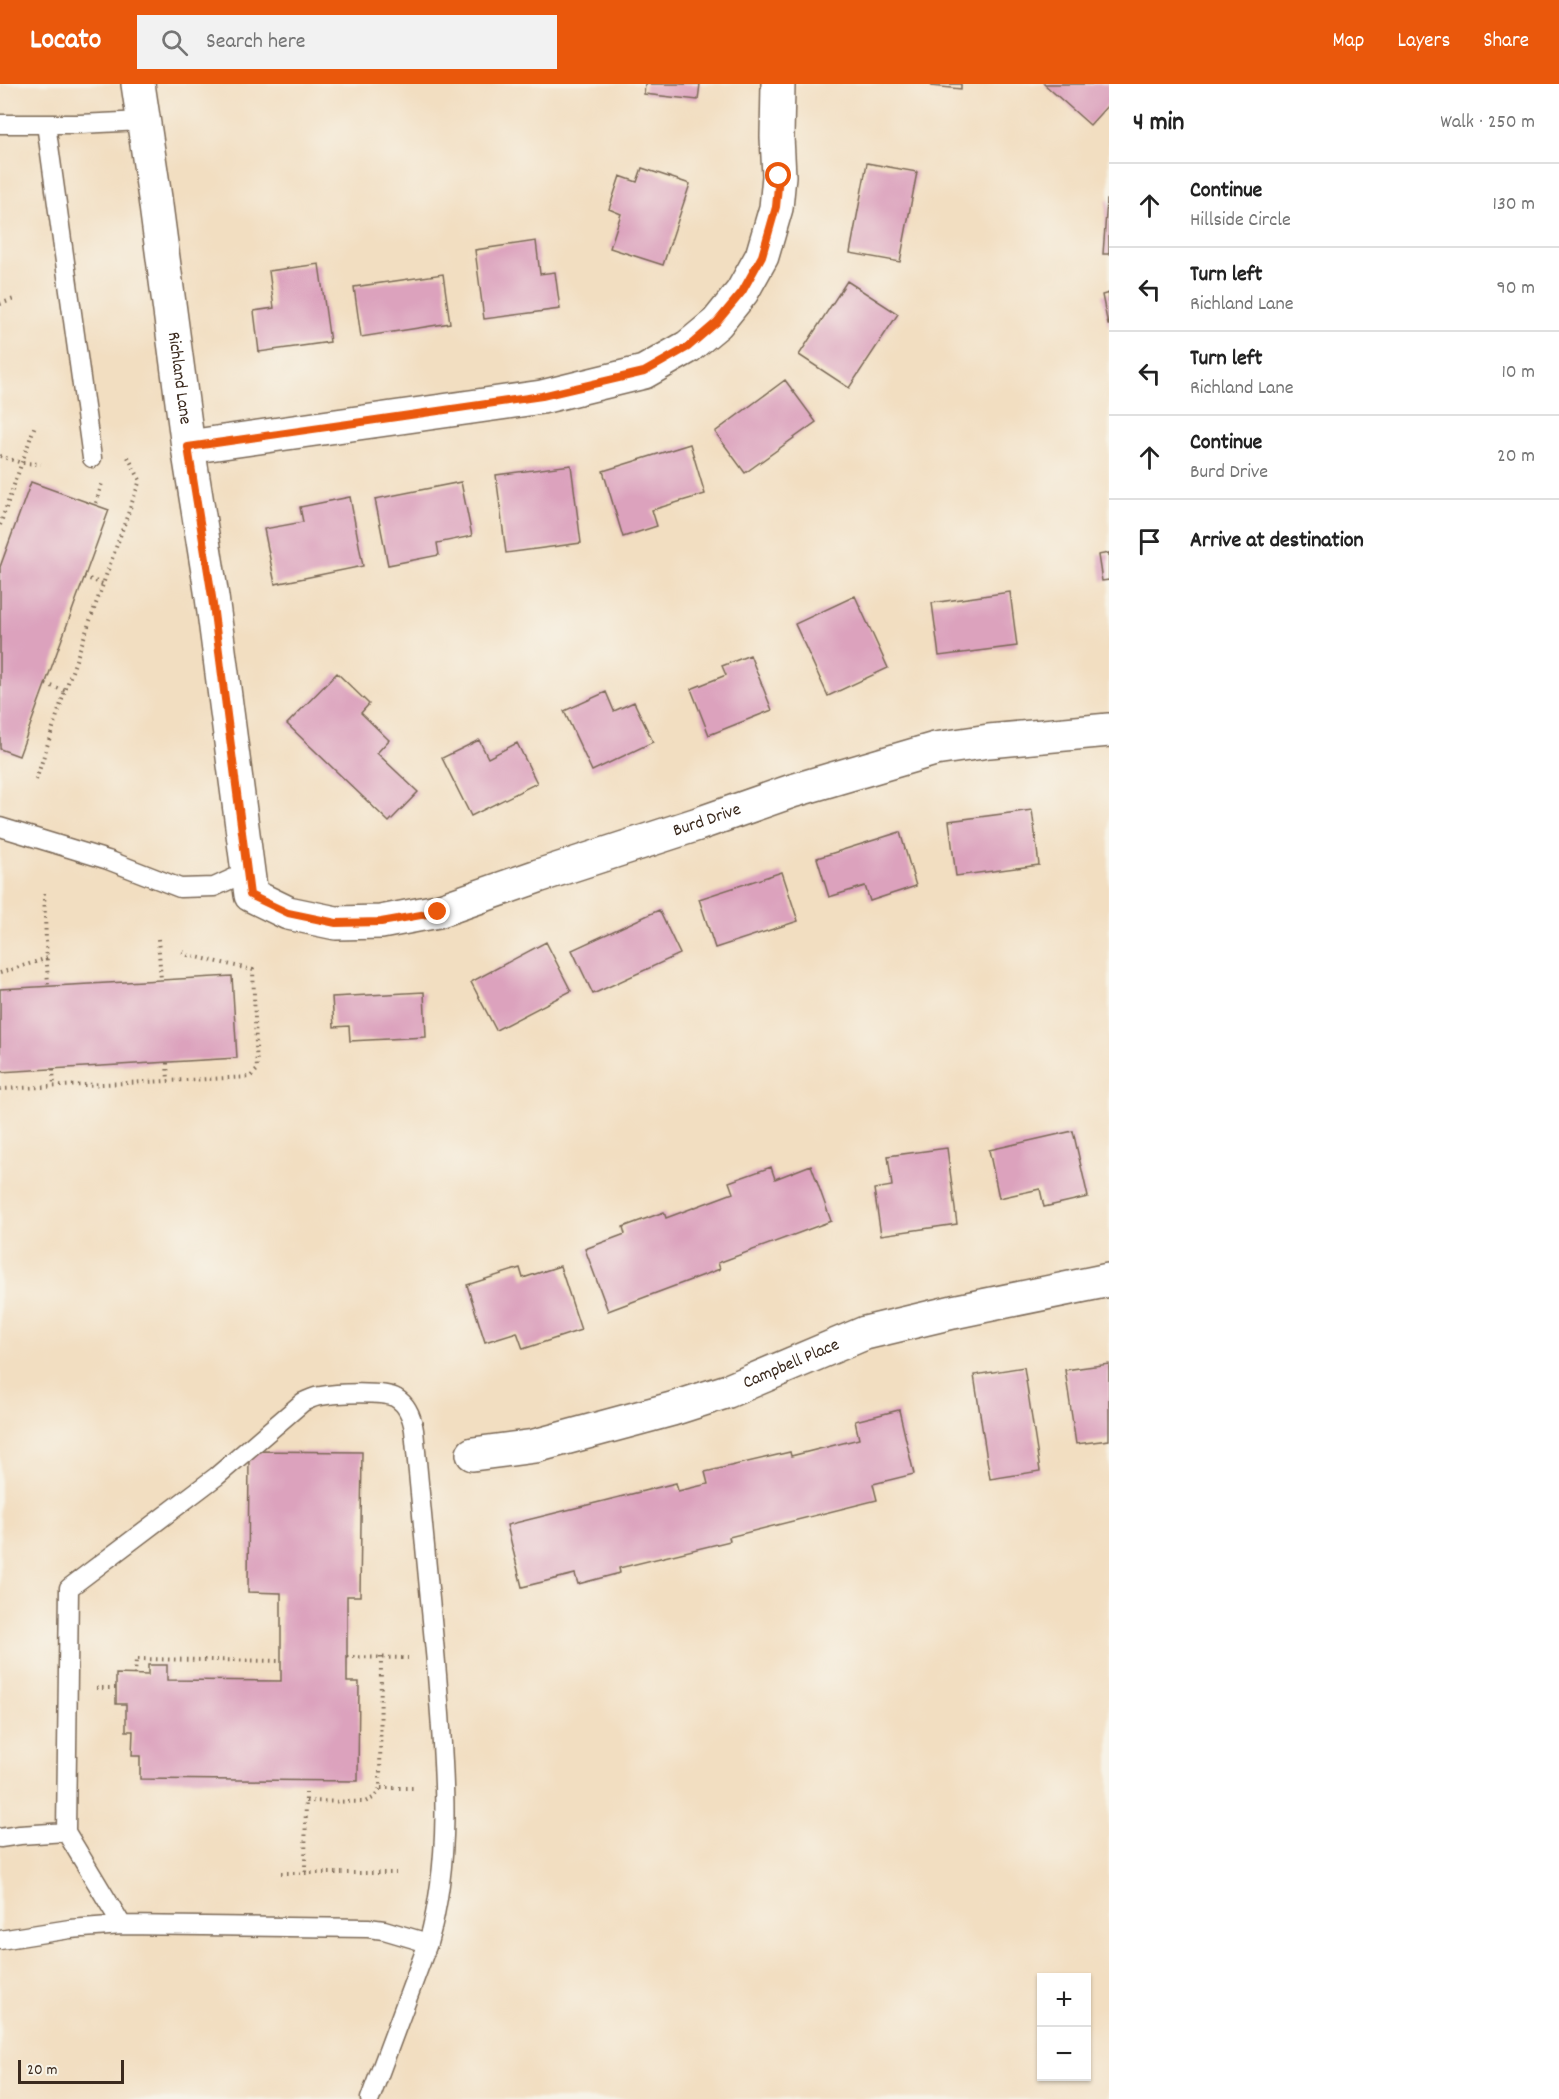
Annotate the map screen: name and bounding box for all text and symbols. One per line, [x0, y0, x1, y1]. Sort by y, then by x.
search box [137, 15, 557, 69]
text: Locato [30, 22, 101, 62]
icon: search [158, 26, 191, 59]
text: Search here [206, 27, 306, 58]
text: Map [1333, 27, 1364, 57]
text: Layers [1397, 27, 1450, 57]
text: Share [1483, 27, 1529, 57]
text: 4 min [1133, 105, 1184, 142]
text: Walk · 250 m [1440, 109, 1535, 137]
route start [765, 162, 791, 188]
text: Continue [1190, 176, 1262, 207]
icon: ahead [1133, 189, 1166, 222]
text: 130 m [1493, 191, 1535, 219]
text: Hillside Circle [1190, 207, 1291, 235]
text: Turn left [1190, 260, 1262, 291]
icon: left [1133, 273, 1166, 306]
text: 90 m [1497, 275, 1535, 303]
text: Richland Lane [1190, 291, 1294, 319]
street label: Richland Lane [160, 330, 197, 426]
text: Turn left [1190, 344, 1262, 375]
icon: left [1133, 357, 1166, 390]
text: 10 m [1501, 359, 1535, 387]
text: Richland Lane [1190, 375, 1294, 403]
text: Continue [1190, 428, 1262, 459]
icon: ahead [1133, 441, 1166, 474]
text: 20 m [1497, 443, 1535, 471]
text: Burd Drive [1190, 459, 1268, 487]
icon: arrive [1133, 525, 1166, 558]
text: Arrive at destination [1190, 526, 1364, 557]
street label: Burd Drive [670, 797, 745, 844]
route end [424, 898, 450, 924]
street label: Campbell Place [739, 1333, 843, 1396]
map controls [1037, 1973, 1091, 2081]
button: + [1037, 1973, 1091, 2027]
button: − [1037, 2027, 1091, 2081]
scale bar [18, 2057, 124, 2084]
text: 20 m [27, 2059, 57, 2082]

